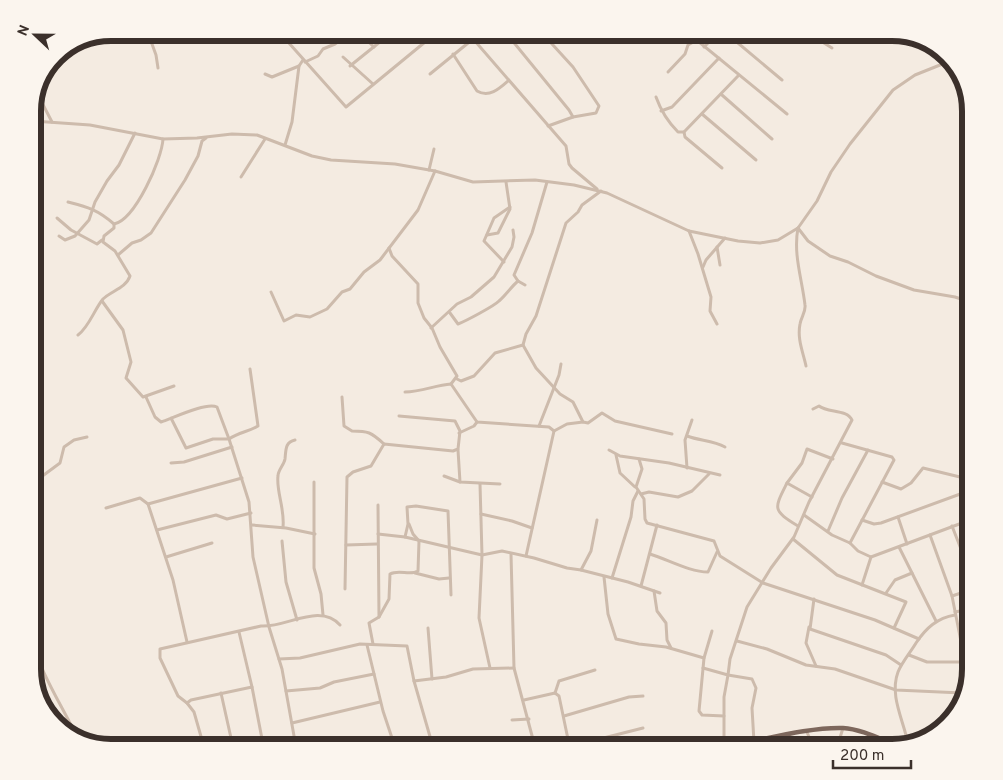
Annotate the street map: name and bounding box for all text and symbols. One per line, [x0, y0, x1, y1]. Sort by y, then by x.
north arrow [10, 10, 60, 60]
text: N [15, 23, 34, 39]
scale bar [833, 738, 910, 770]
text: 200 m [840, 747, 885, 766]

